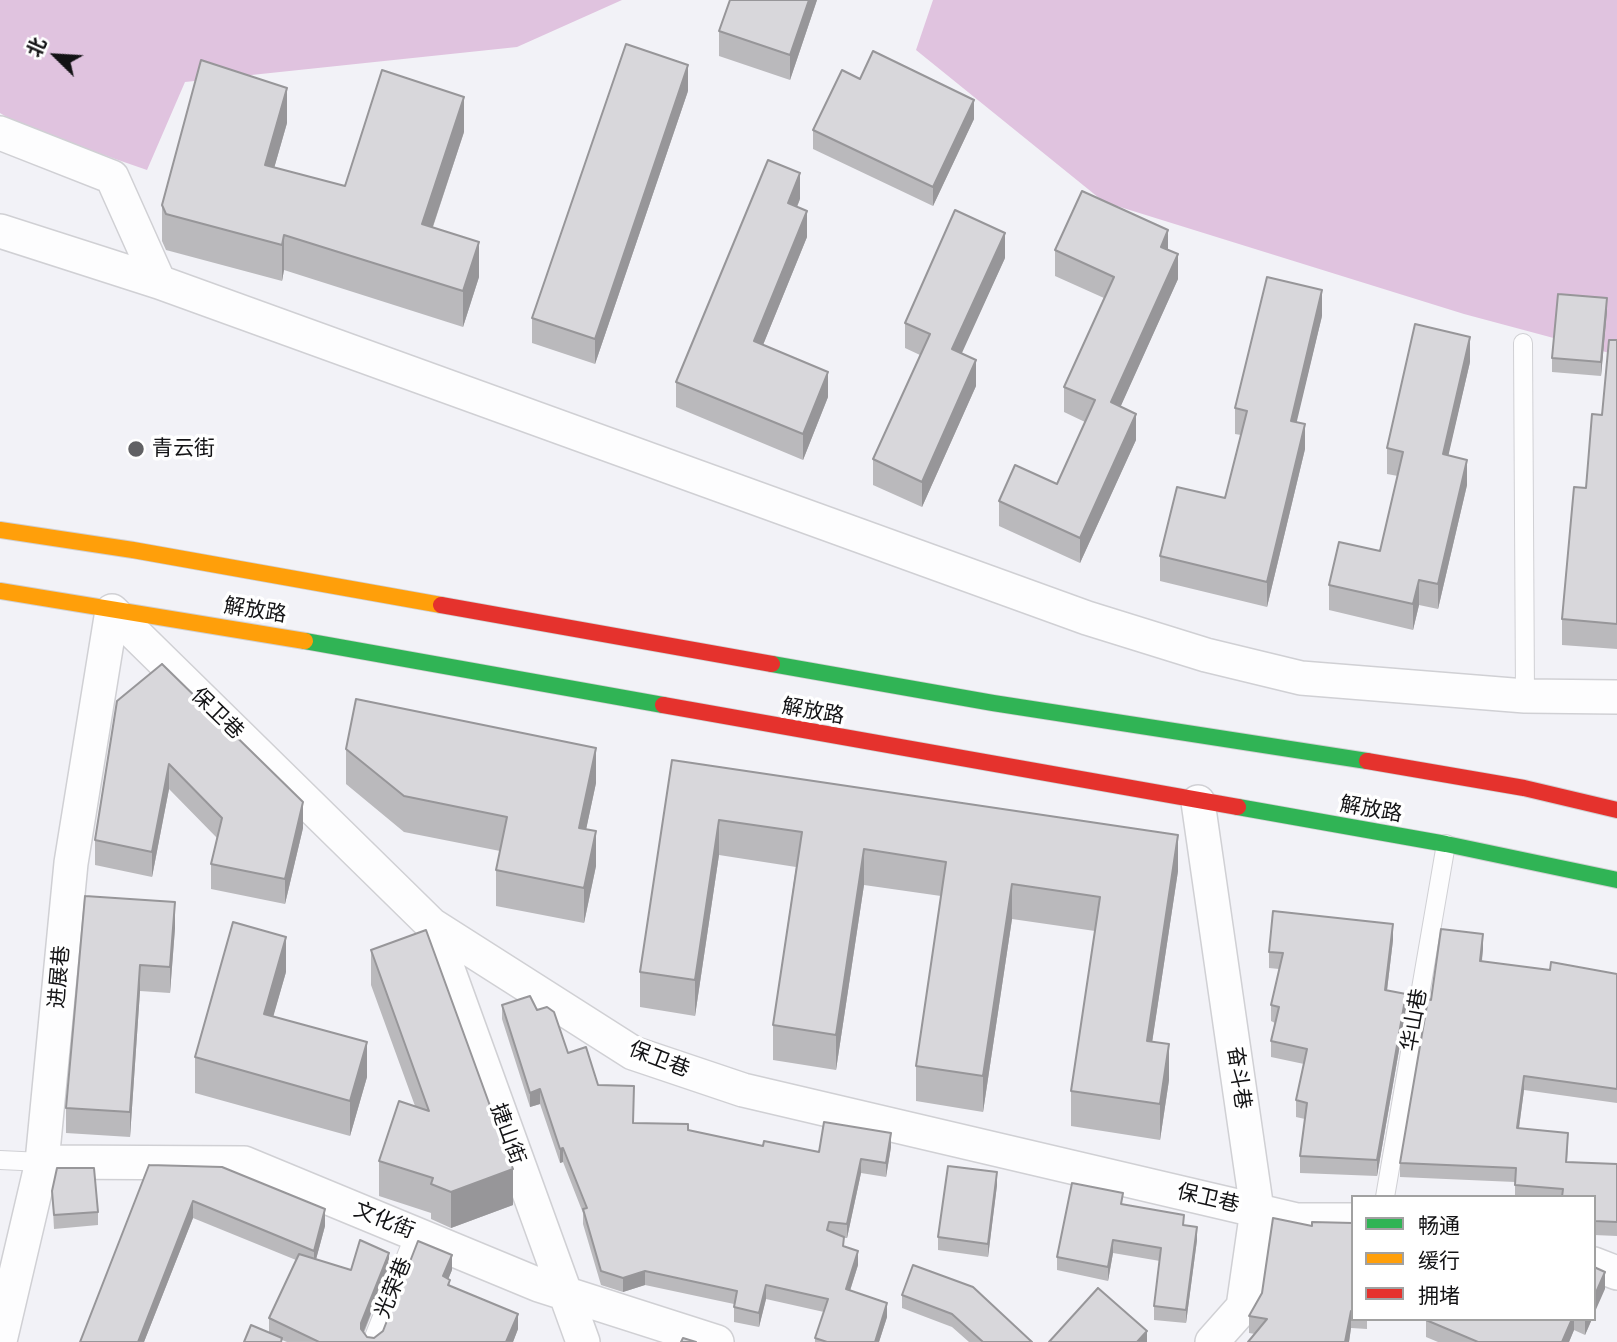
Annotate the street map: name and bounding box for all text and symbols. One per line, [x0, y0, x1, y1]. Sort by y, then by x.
north arrow [21, 21, 91, 91]
text: 北 [23, 34, 50, 60]
place label: 青云街 [152, 436, 215, 462]
marker: 青云街 [126, 439, 146, 459]
street label: 解放路 [222, 594, 288, 628]
street label: 保卫巷 [186, 683, 248, 745]
street label: 解放路 [780, 694, 846, 730]
street label: 解放路 [1338, 792, 1404, 828]
street label: 进展巷 [45, 945, 75, 1009]
street label: 华山巷 [1397, 987, 1433, 1053]
street label: 保卫巷 [625, 1037, 693, 1083]
street label: 奋斗巷 [1221, 1045, 1255, 1111]
street label: 捷山街 [484, 1100, 530, 1168]
street label: 保卫巷 [1174, 1180, 1242, 1218]
legend [1351, 1195, 1596, 1321]
street label: 文化街 [350, 1198, 418, 1244]
text: 畅通 [1418, 1214, 1460, 1237]
text: 缓行 [1418, 1249, 1460, 1272]
street label: 光荣巷 [371, 1254, 417, 1322]
text: 拥堵 [1418, 1284, 1460, 1307]

